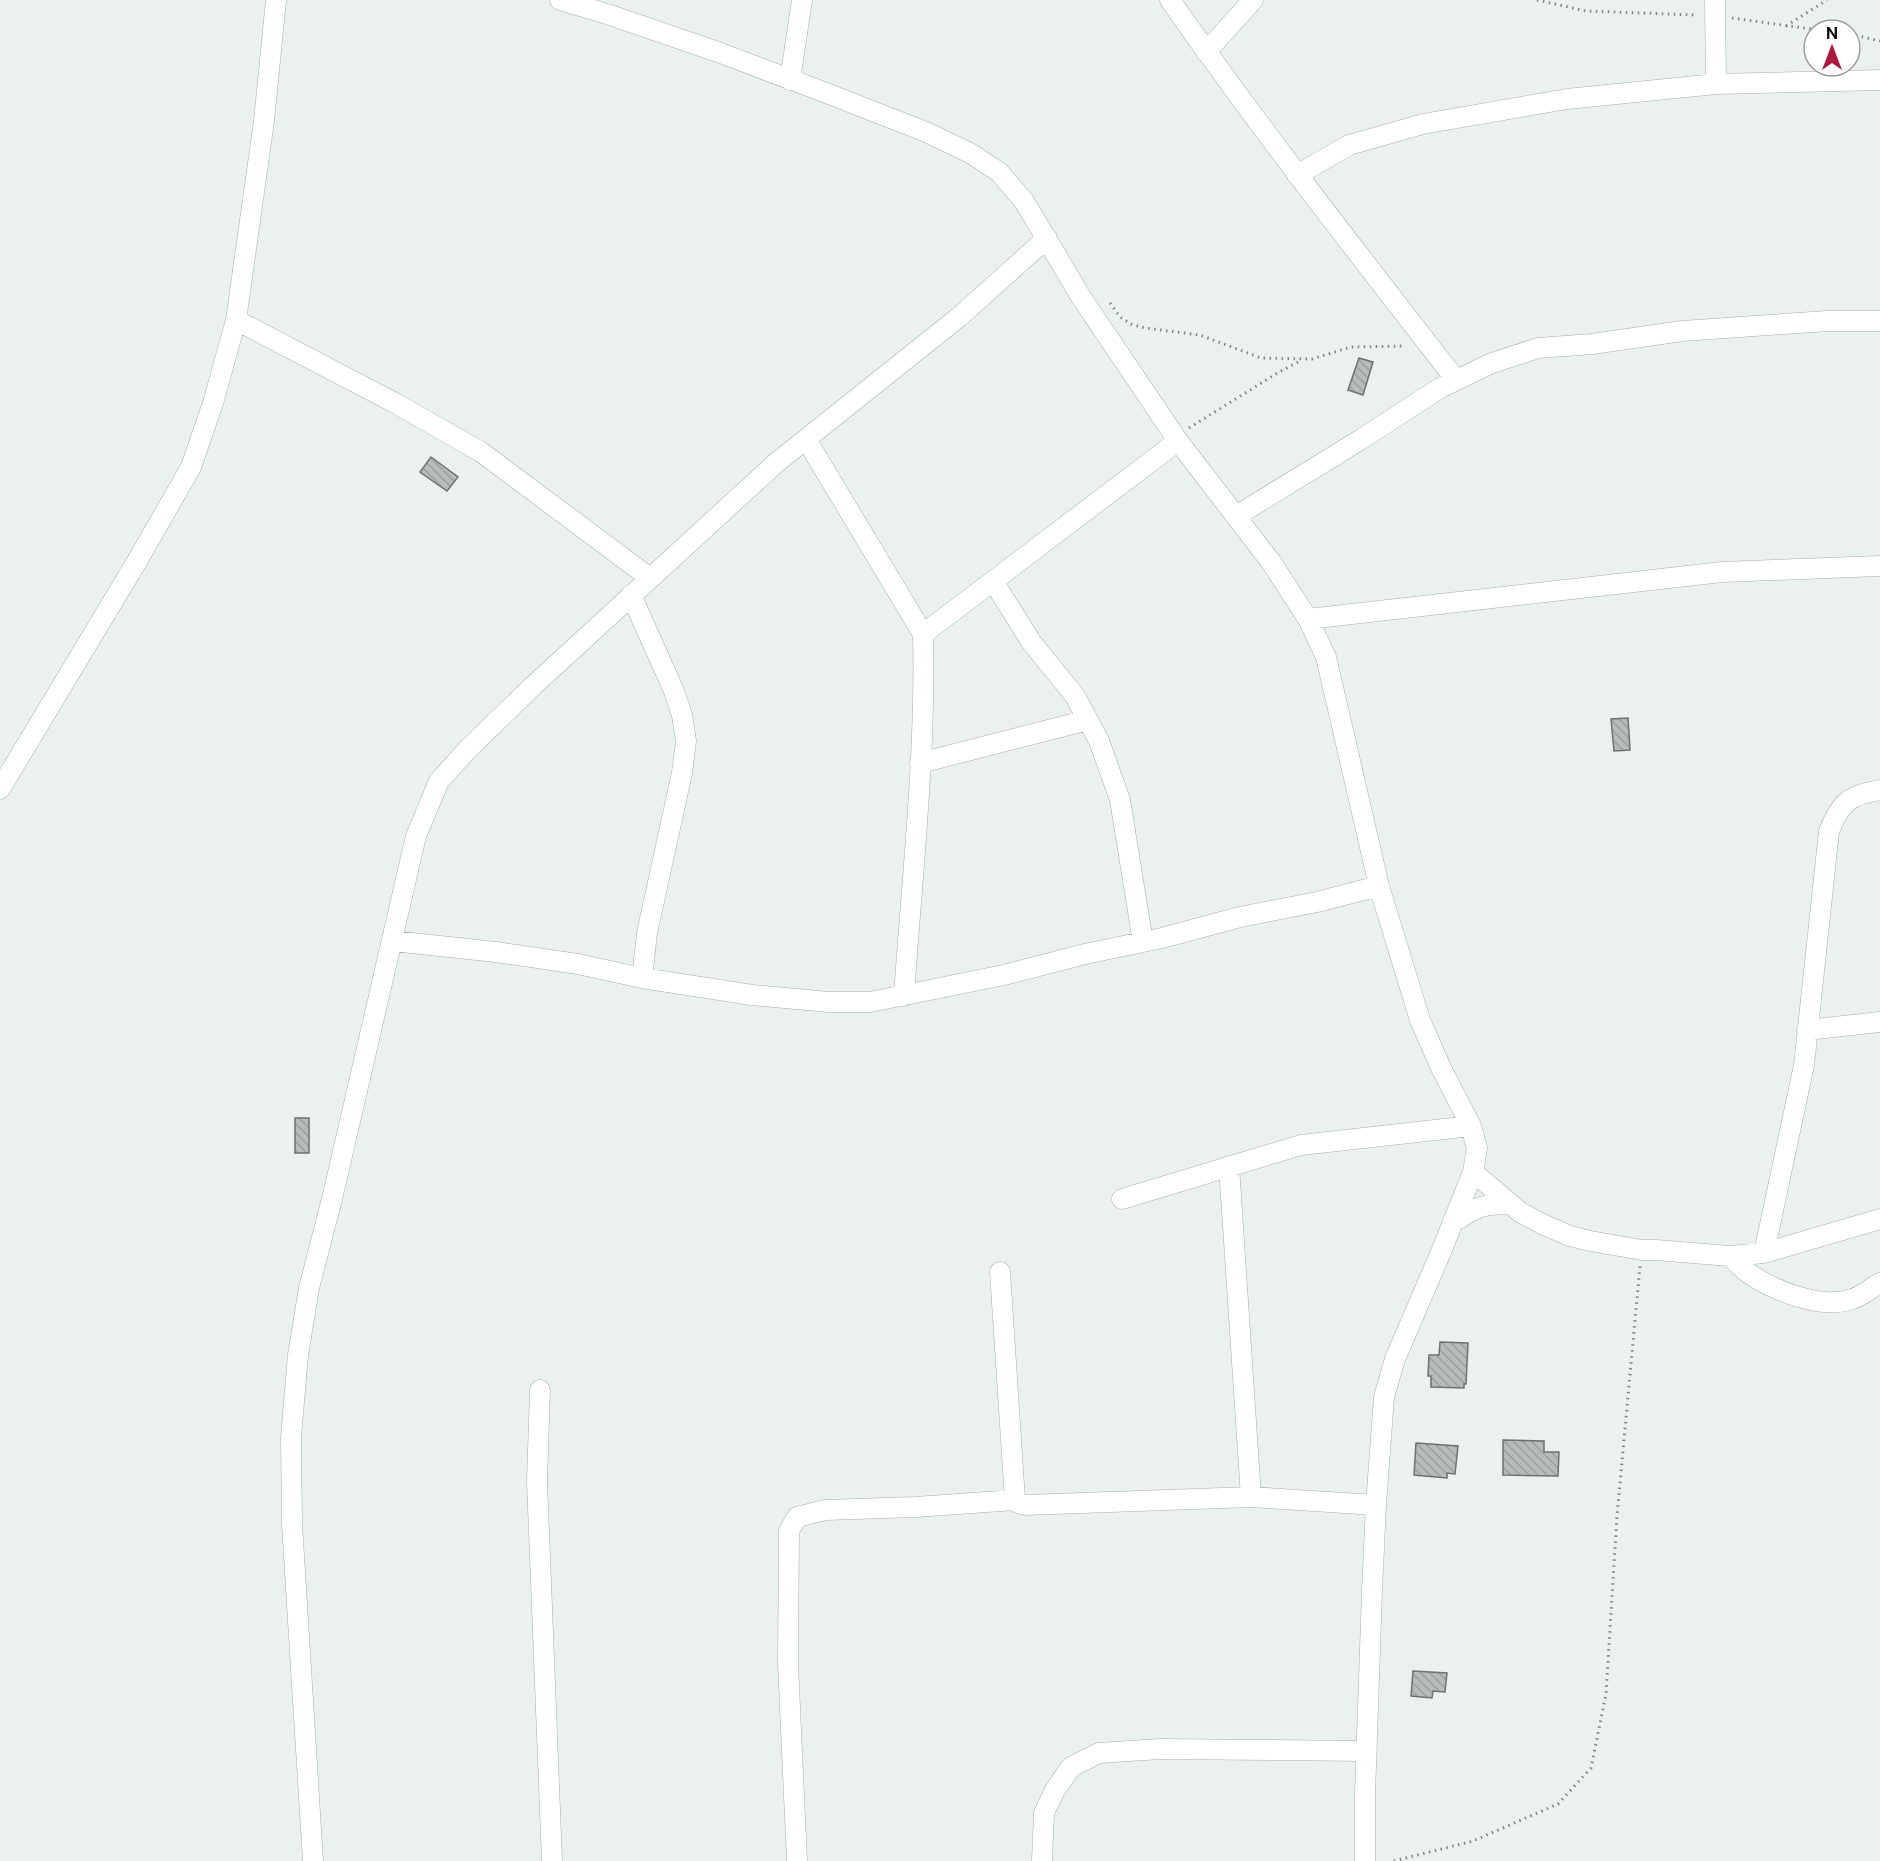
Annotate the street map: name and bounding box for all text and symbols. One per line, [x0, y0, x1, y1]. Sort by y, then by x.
north arrow [1802, 18, 1862, 78]
text: N [1826, 24, 1838, 43]

